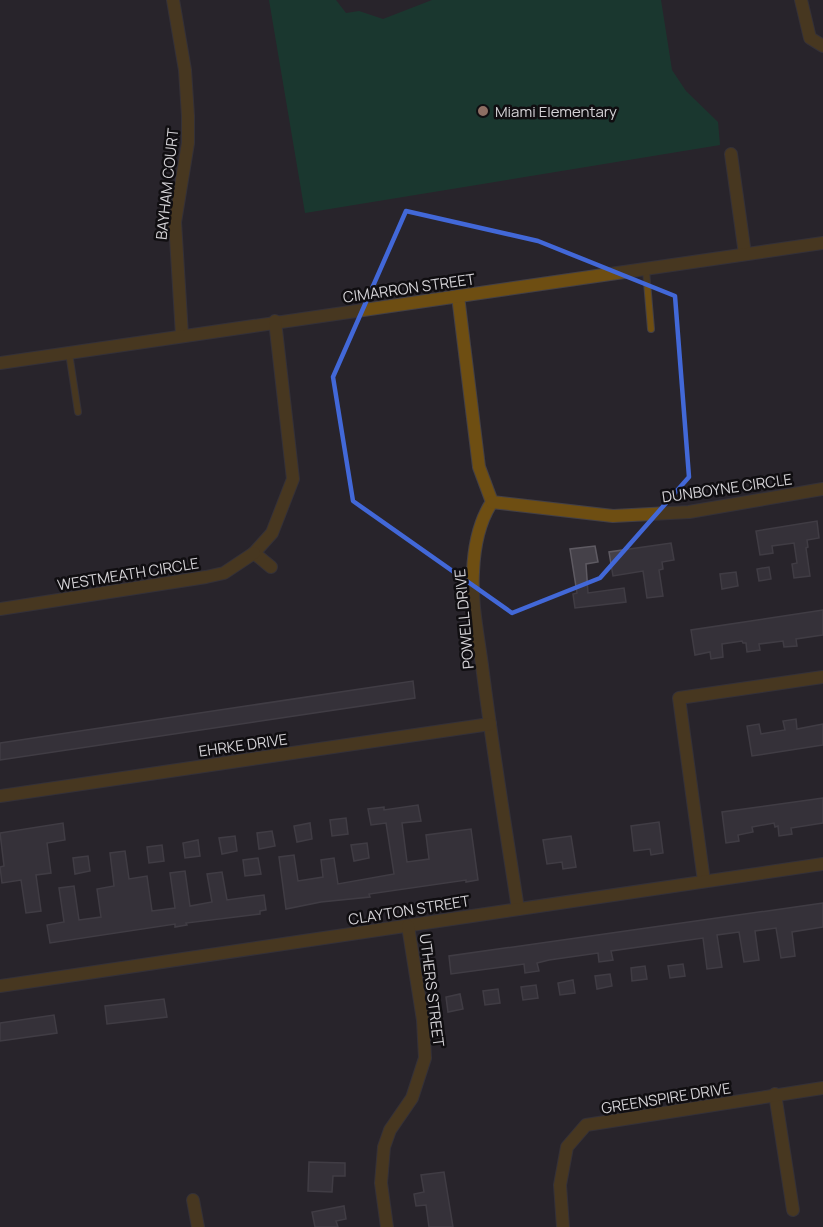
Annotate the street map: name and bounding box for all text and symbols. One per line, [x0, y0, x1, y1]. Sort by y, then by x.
place label: Miami Elementary [495, 101, 617, 122]
marker: Miami Elementary [476, 104, 490, 118]
street label: BAYHAM COURT [151, 127, 183, 241]
street label: CIMARRON STREET [342, 268, 476, 308]
street label: DUNBOYNE CIRCLE [661, 468, 793, 508]
street label: WESTMEATH CIRCLE [56, 552, 200, 596]
street label: POWELL DRIVE [449, 568, 479, 670]
street label: EHRKE DRIVE [197, 728, 289, 762]
street label: CLAYTON STREET [347, 890, 471, 930]
street label: UTHERS STREET [415, 932, 449, 1048]
street label: GREENSPIRE DRIVE [600, 1077, 732, 1119]

